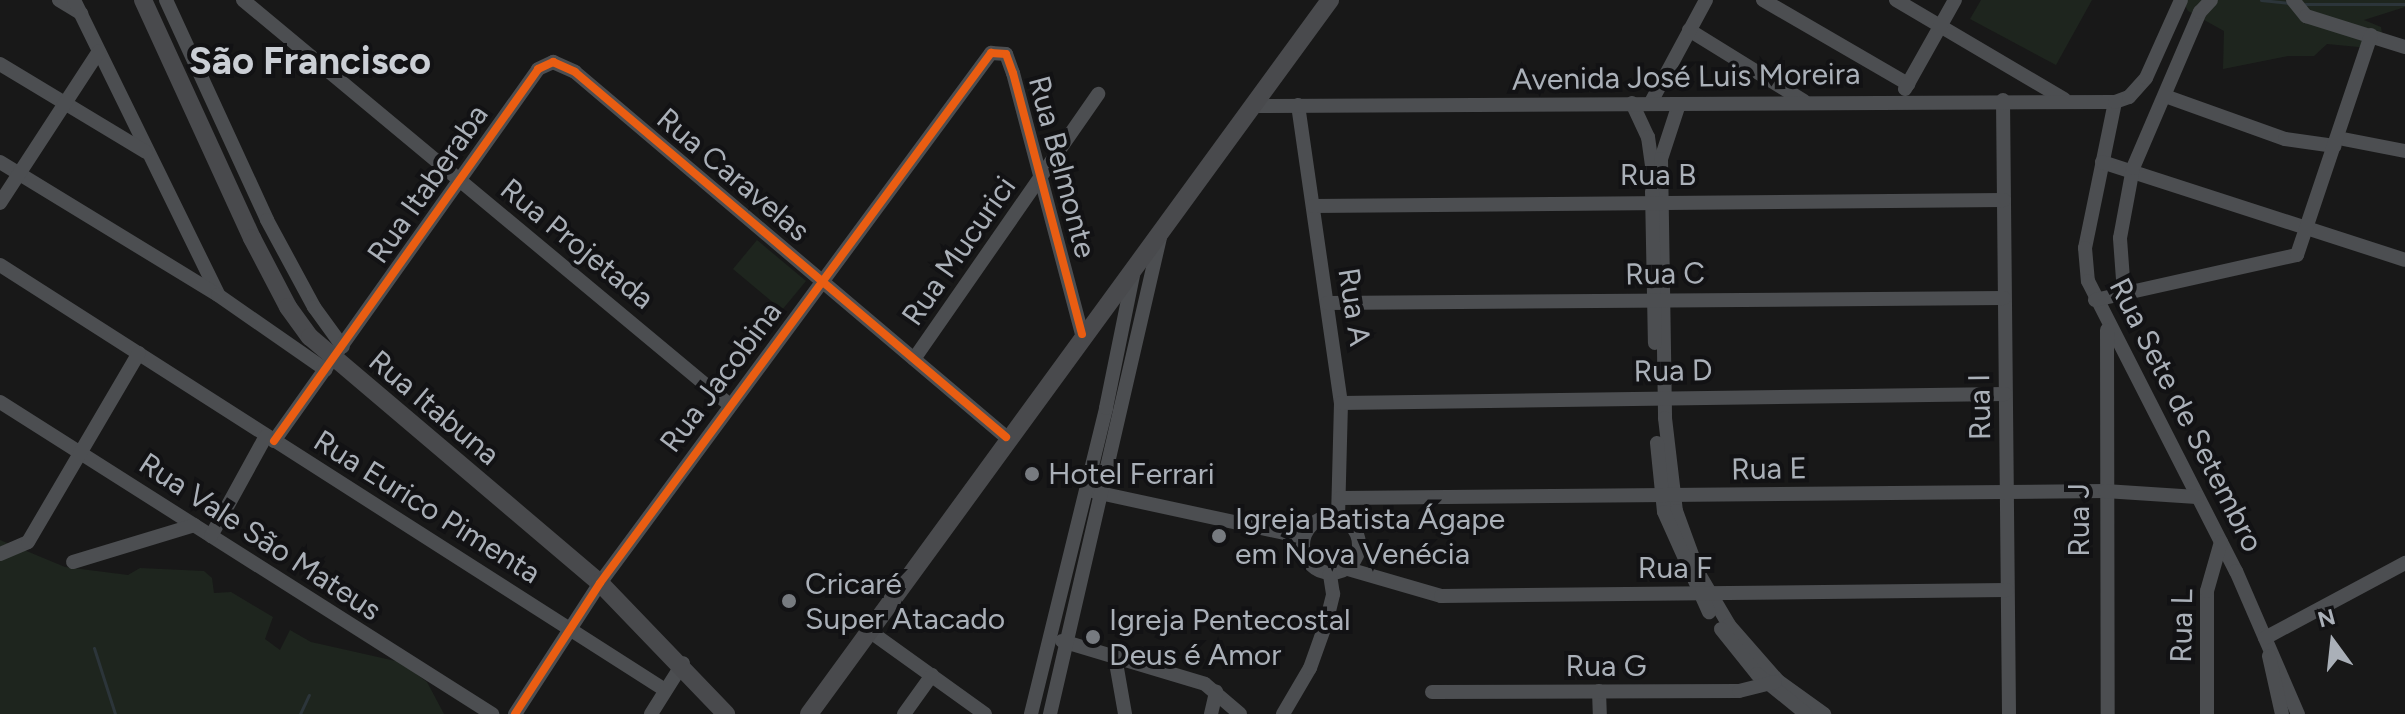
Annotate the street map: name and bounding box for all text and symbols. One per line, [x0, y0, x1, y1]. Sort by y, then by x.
district label: São Francisco [189, 39, 431, 85]
street label: Avenida José Luis Moreira [1511, 56, 1861, 98]
street label: Rua Belmonte [1020, 72, 1104, 262]
street label: Rua Itaberaba [360, 98, 496, 270]
street label: Rua Caravelas [649, 101, 817, 249]
street label: Rua B [1620, 157, 1696, 193]
street label: Rua Mucurici [894, 170, 1024, 332]
street label: Rua Projetada [493, 171, 661, 317]
street label: Rua C [1625, 255, 1705, 293]
street label: Rua A [1330, 265, 1378, 349]
street label: Rua Sete de Setembro [2101, 272, 2271, 558]
street label: Rua Jacobina [653, 295, 789, 459]
street label: Rua Itabuna [361, 343, 507, 473]
street label: Rua D [1633, 352, 1713, 390]
street label: Rua I [1961, 374, 1999, 440]
street label: Rua Eurico Pimenta [307, 423, 547, 591]
street label: Rua Vale São Mateus [132, 445, 388, 629]
street label: Rua E [1731, 450, 1807, 488]
place label: Hotel Ferrari [1048, 456, 1215, 492]
marker: Hotel Ferrari [1023, 465, 1041, 483]
street label: Rua J [2061, 483, 2097, 557]
place label: Igreja Batista Ágape em Nova Venécia [1235, 501, 1505, 572]
marker: Igreja Batista Ágape em Nova Venécia [1210, 527, 1228, 545]
street label: Rua F [1638, 550, 1712, 586]
place label: Cricaré Super Atacado [805, 566, 1005, 636]
street label: Rua L [2163, 589, 2201, 663]
marker: Cricaré Super Atacado [780, 592, 798, 610]
place label: Igreja Pentecostal Deus é Amor [1109, 602, 1351, 672]
north arrow [2293, 602, 2373, 682]
text: N [2315, 603, 2338, 634]
marker: Igreja Pentecostal Deus é Amor [1084, 628, 1102, 646]
street label: Rua G [1565, 648, 1647, 684]

